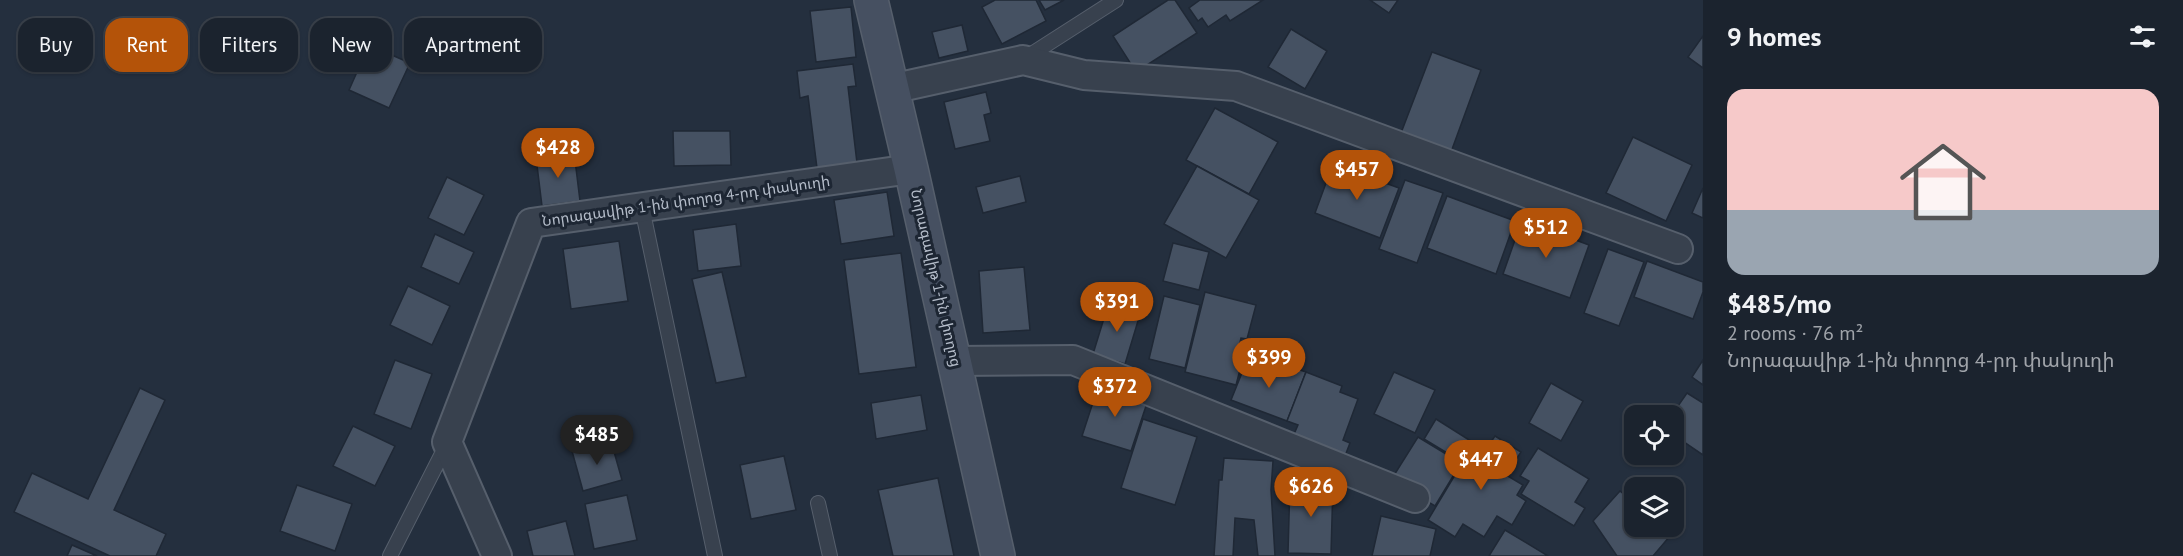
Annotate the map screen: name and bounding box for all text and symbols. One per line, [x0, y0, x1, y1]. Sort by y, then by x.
chip: Buy [18, 18, 93, 72]
chip: Rent [105, 18, 188, 72]
chip: Filters [200, 18, 298, 72]
chip: New [310, 18, 392, 72]
chip: Apartment [404, 18, 542, 72]
text: 9 homes [1727, 20, 1822, 53]
icon: filters [2126, 20, 2159, 53]
pin: $428 [522, 128, 594, 179]
icon: home [1889, 128, 1997, 236]
text: $428 [535, 134, 581, 160]
pin: $457 [1321, 150, 1393, 201]
text: $457 [1334, 156, 1380, 182]
street label: Նորագավիթ 1-ին փողոց 4-րդ փակուղի [541, 171, 831, 230]
street label: Նորագավիթ 1-ին փողոց [907, 187, 966, 369]
pin: $512 [1510, 208, 1582, 259]
text: $512 [1523, 214, 1569, 240]
pin: $391 [1081, 282, 1153, 333]
text: $485/mo [1727, 287, 1831, 320]
text: $391 [1094, 288, 1140, 314]
text: 2 rooms · 76 m² [1727, 320, 1863, 346]
pin: $399 [1233, 338, 1305, 389]
text: $399 [1246, 344, 1292, 370]
text: Նորագավիթ 1-ին փողոց 4-րդ փակուղի [1727, 347, 2114, 373]
pin: $372 [1079, 367, 1151, 418]
text: $372 [1092, 373, 1138, 399]
map controls [1624, 405, 1684, 537]
button: locate [1624, 405, 1684, 465]
pin: $485 [561, 415, 633, 466]
text: $485 [574, 421, 620, 447]
pin: $447 [1445, 440, 1517, 491]
text: $447 [1458, 446, 1504, 472]
pin: $626 [1275, 467, 1347, 518]
text: $626 [1288, 473, 1334, 499]
button: layers [1624, 477, 1684, 537]

